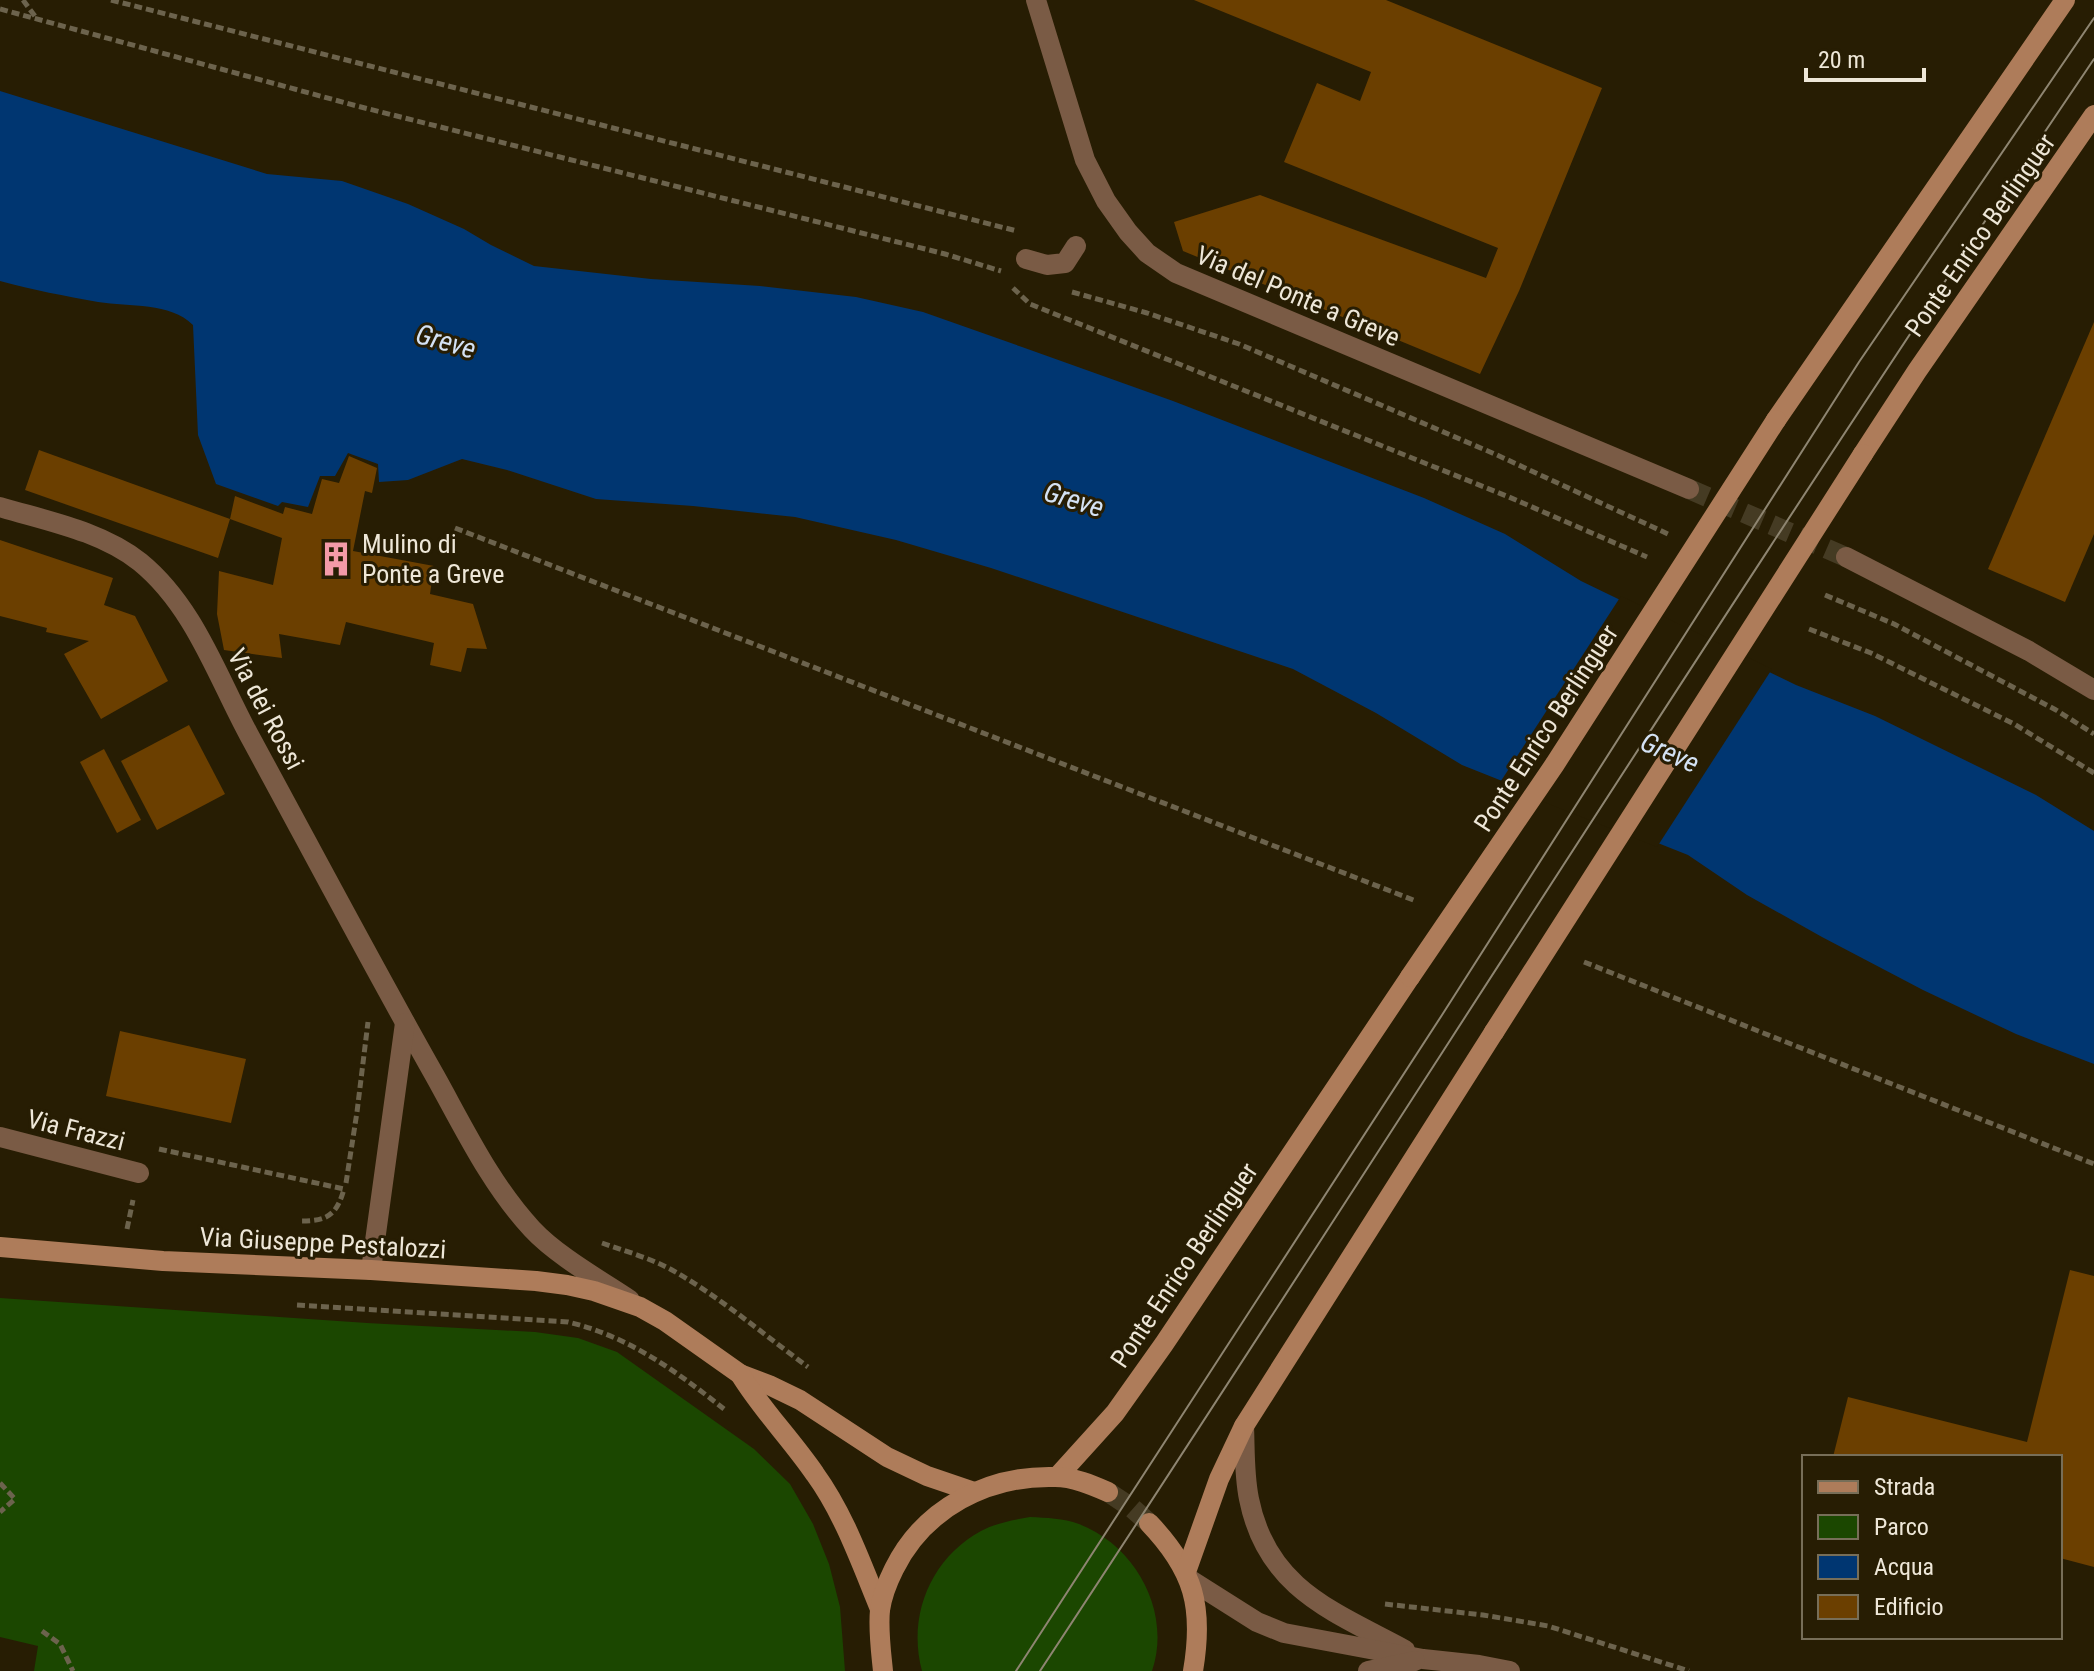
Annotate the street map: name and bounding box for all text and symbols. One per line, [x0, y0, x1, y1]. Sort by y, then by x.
scale bar [1806, 32, 1924, 82]
text: 20 m [1818, 46, 1865, 74]
street label: Ponte Enrico Berlinguer [1899, 128, 2061, 342]
street label: Via del Ponte a Greve [1192, 240, 1404, 352]
water label: Greve [412, 317, 480, 366]
water label: Greve [1040, 475, 1108, 524]
place label: Mulino di Ponte a Greve [362, 529, 504, 589]
building icon: Mulino di Ponte a Greve [317, 540, 355, 578]
street label: Ponte Enrico Berlinguer [1468, 619, 1624, 837]
street label: Via dei Rossi [222, 643, 310, 775]
water label: Greve [1635, 725, 1704, 780]
street label: Via Frazzi [24, 1103, 128, 1157]
street label: Ponte Enrico Berlinguer [1104, 1157, 1264, 1373]
street label: Via Giuseppe Pestalozzi [199, 1222, 447, 1264]
legend [1802, 1455, 2062, 1639]
text: Strada [1874, 1473, 1935, 1501]
text: Parco [1874, 1513, 1929, 1541]
text: Acqua [1874, 1553, 1934, 1581]
text: Edificio [1874, 1593, 1944, 1621]

